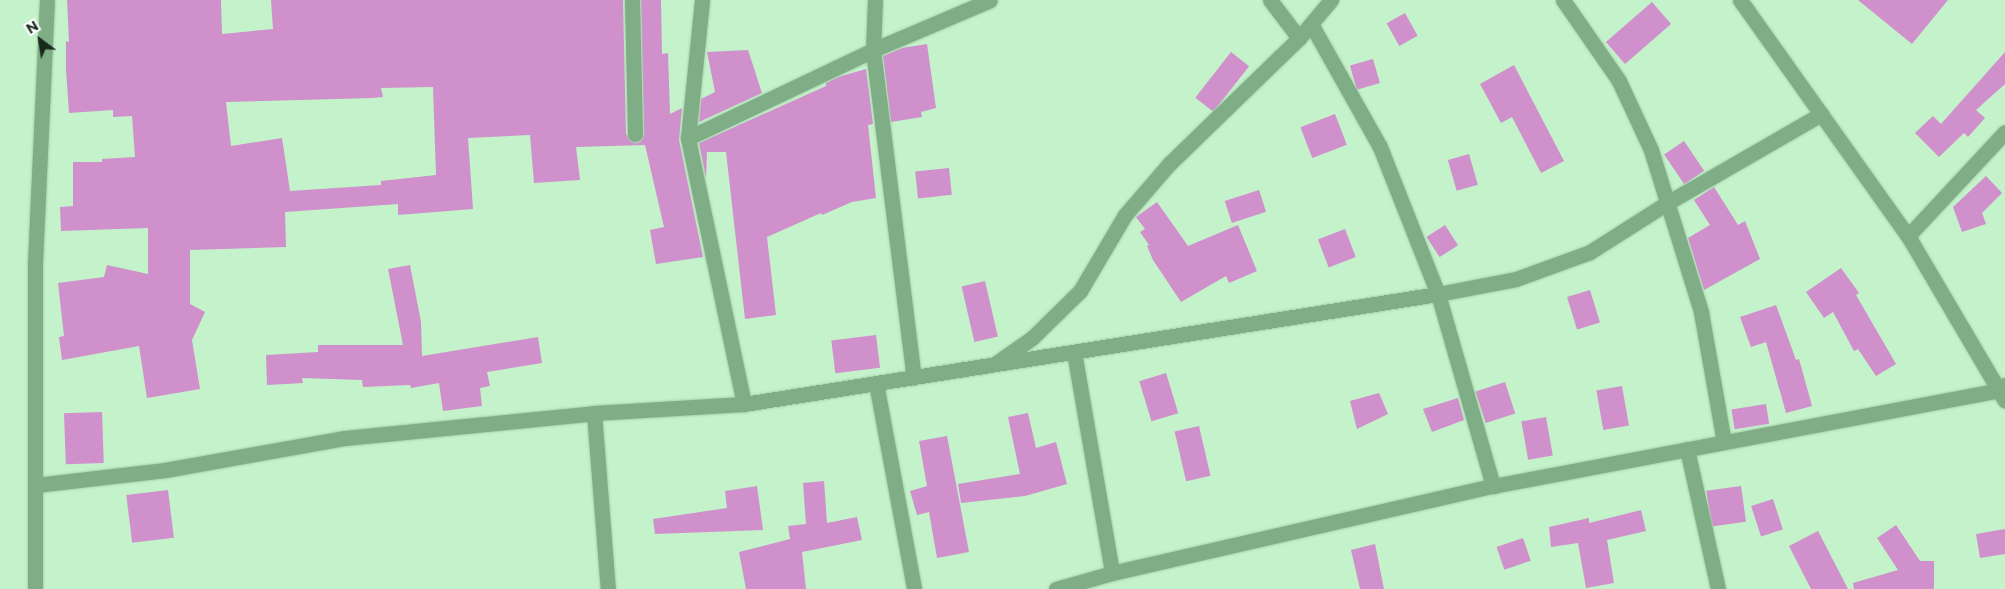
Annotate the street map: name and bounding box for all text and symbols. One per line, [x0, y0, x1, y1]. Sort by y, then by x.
north arrow [15, 15, 65, 65]
text: N [23, 17, 42, 38]

